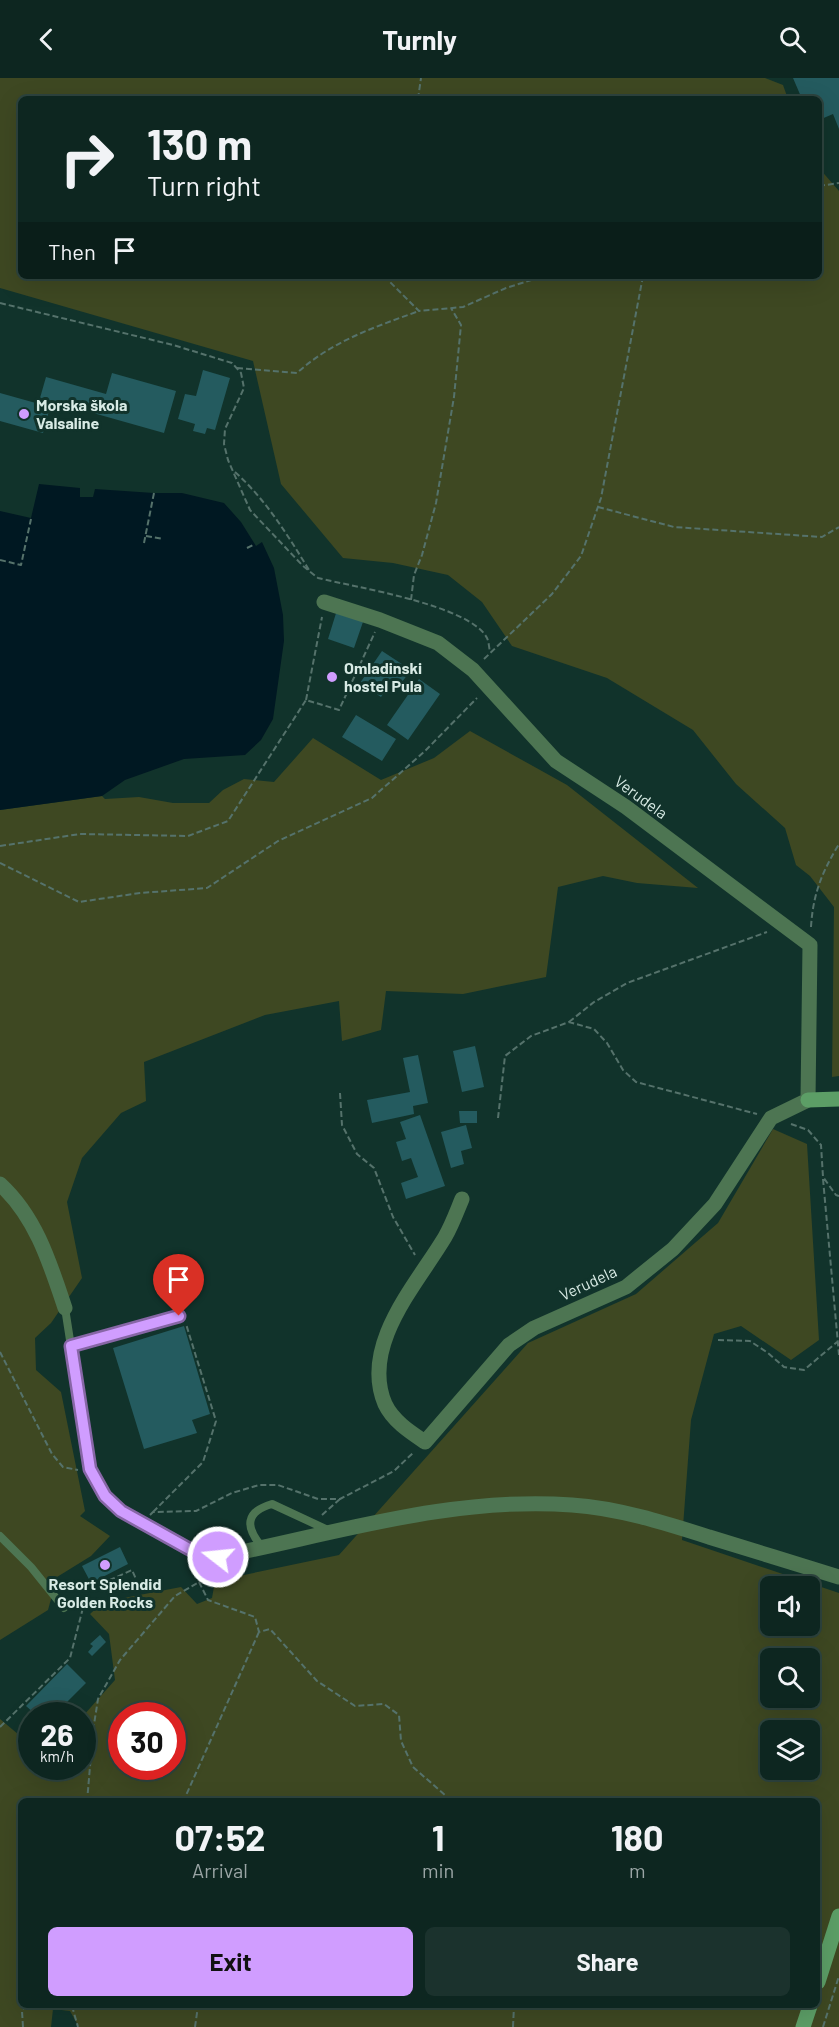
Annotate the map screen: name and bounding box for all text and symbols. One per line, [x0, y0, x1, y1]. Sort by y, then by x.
icon: back [30, 23, 63, 56]
text: Turnly [382, 23, 457, 55]
icon: search [776, 23, 809, 56]
text: 130 m [147, 118, 252, 168]
icon: right [48, 120, 126, 198]
text: Turn right [147, 169, 261, 201]
icon: arrive [108, 234, 141, 267]
text: Then [48, 238, 96, 264]
place label: Morska škola Valsaline [36, 395, 127, 432]
marker: Morska škola Valsaline [17, 407, 31, 421]
place label: Omladinski hostel Pula [344, 658, 422, 695]
marker: Omladinski hostel Pula [325, 670, 339, 684]
street label: Verudela [611, 771, 671, 822]
pin [153, 1254, 204, 1316]
street label: Verudela [556, 1261, 619, 1304]
icon: arrive [162, 1263, 195, 1296]
position arrow [186, 1525, 250, 1589]
marker: Resort Splendid Golden Rocks [98, 1558, 112, 1572]
place label: Resort Splendid Golden Rocks [49, 1574, 161, 1611]
map controls [760, 1576, 820, 1780]
button: sound [760, 1576, 820, 1636]
button: search [760, 1648, 820, 1708]
speed limit sign: 30 [108, 1702, 186, 1780]
text: 26 [41, 1716, 73, 1752]
button: layers [760, 1720, 820, 1780]
text: km/h [40, 1747, 74, 1765]
text: 07:52 [174, 1815, 265, 1858]
text: 1 [432, 1815, 445, 1858]
text: 180 [611, 1815, 664, 1858]
text: Arrival [192, 1858, 248, 1882]
text: min [422, 1858, 454, 1882]
text: m [629, 1858, 645, 1882]
button: Exit [48, 1927, 413, 1996]
button: Share [425, 1927, 790, 1996]

